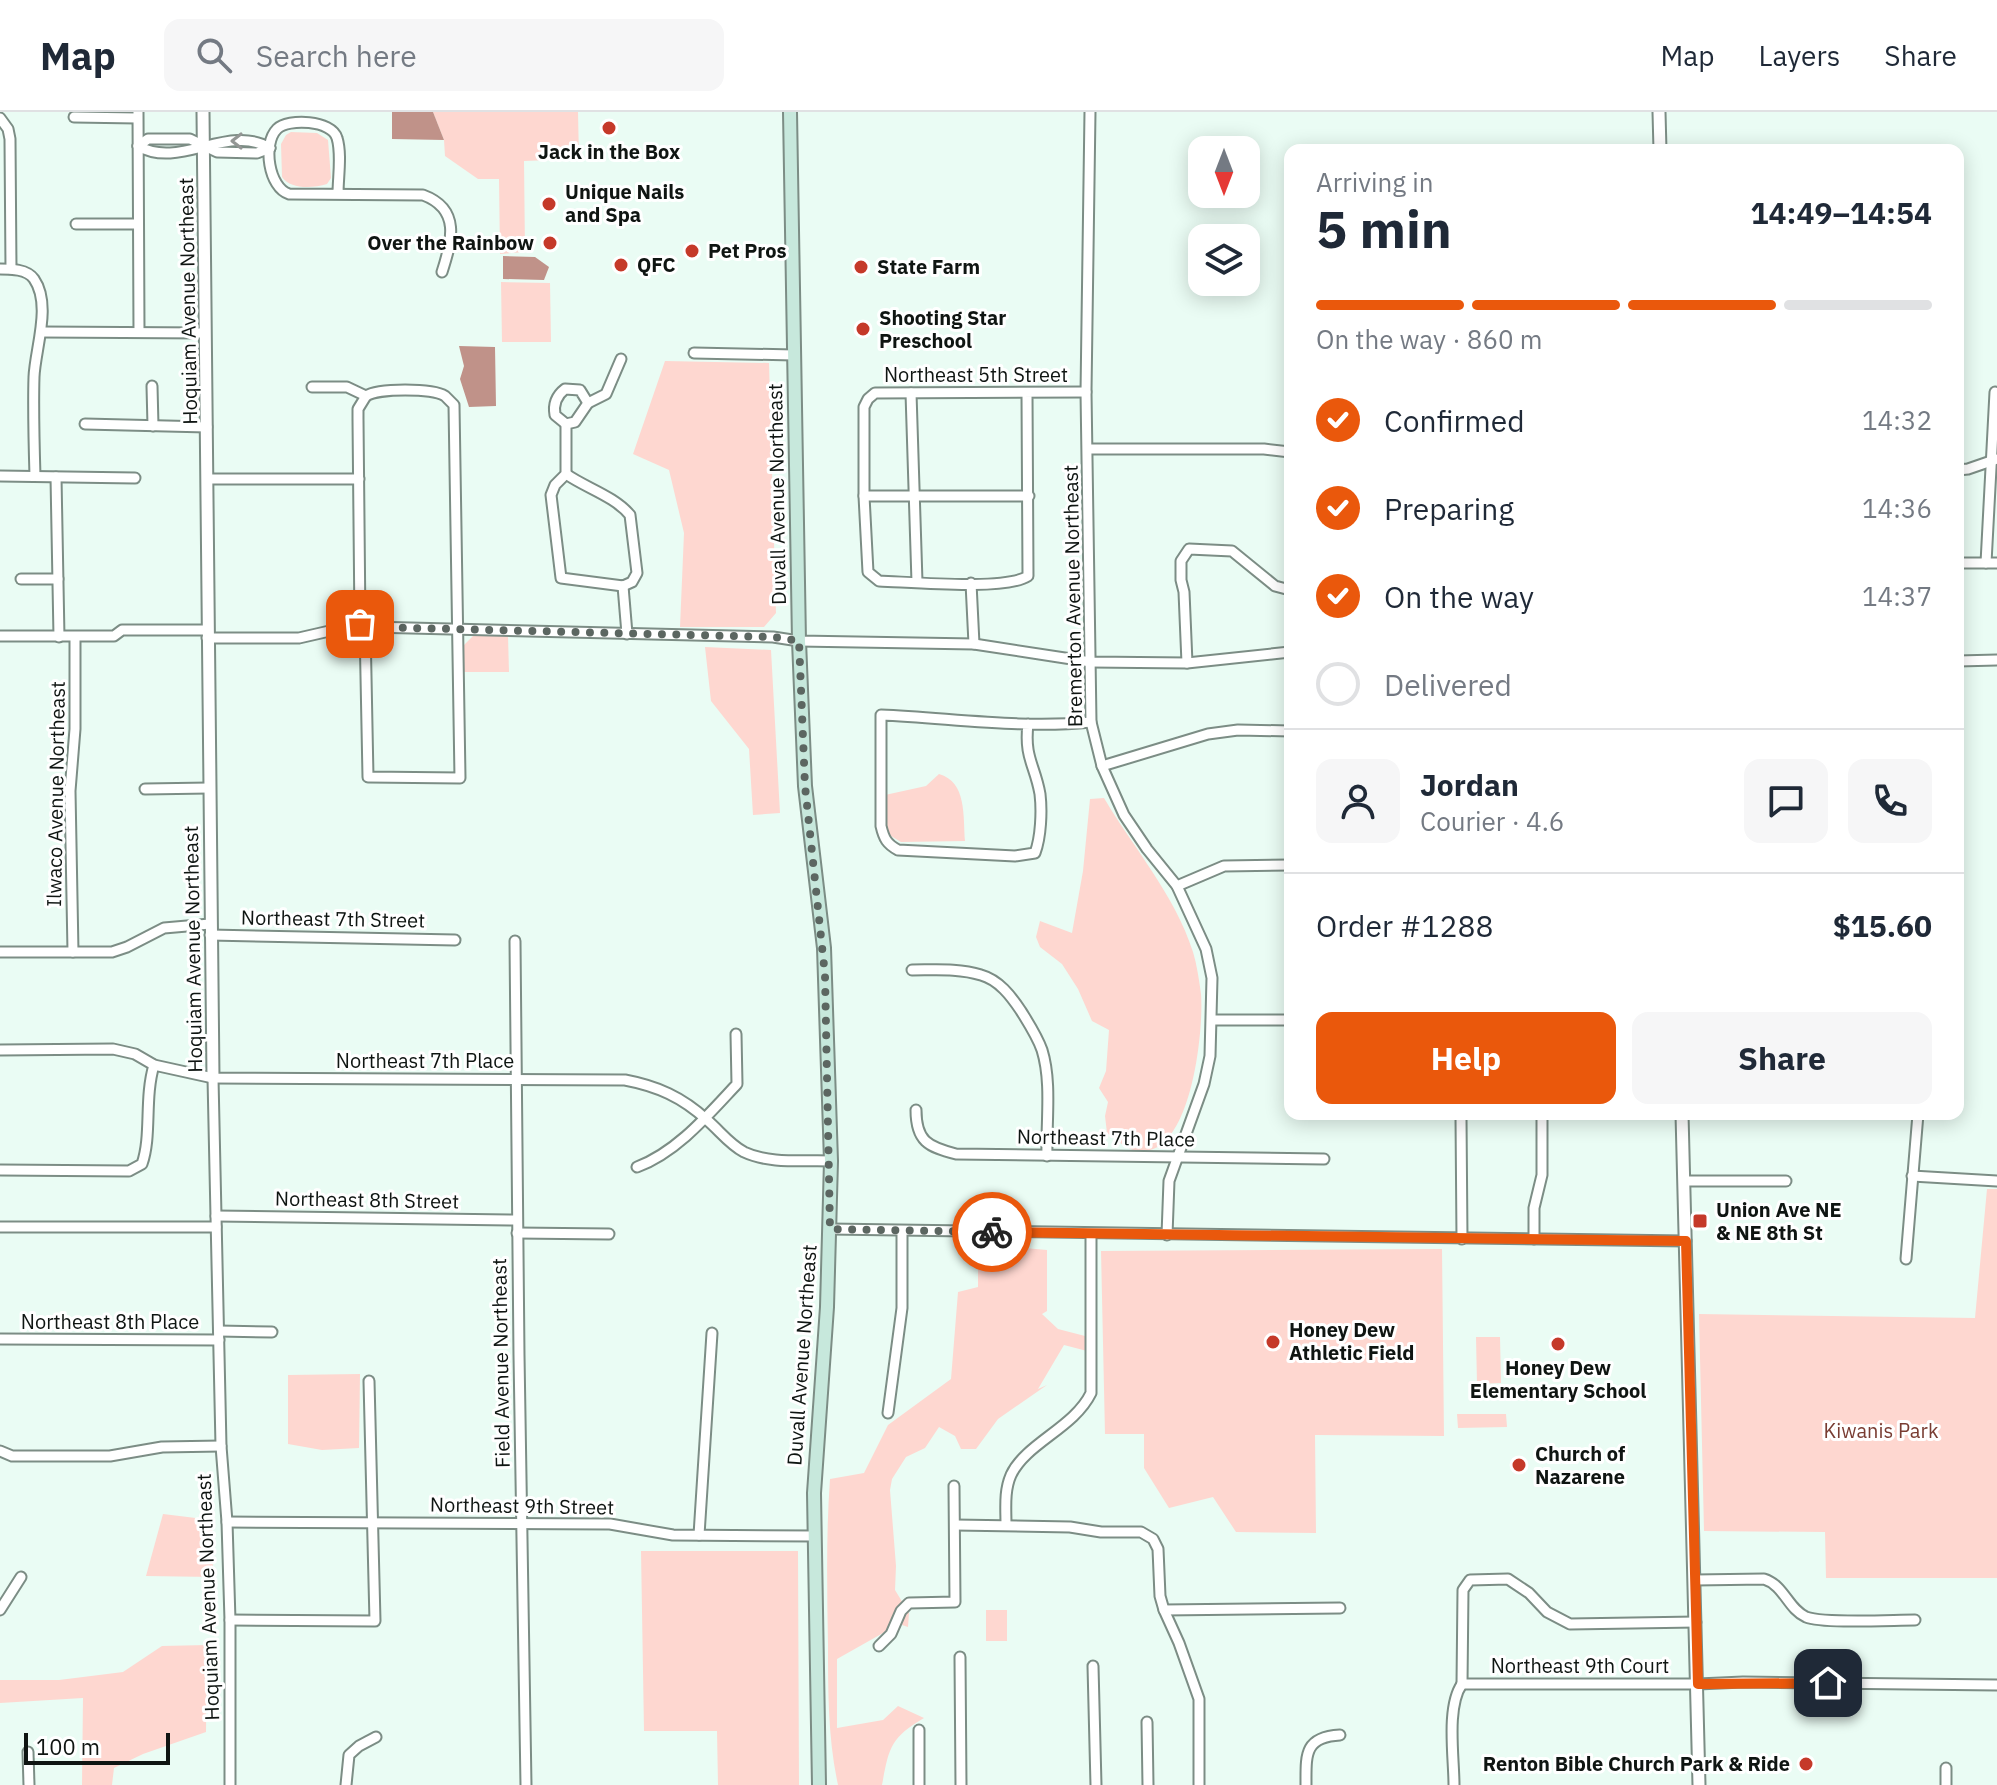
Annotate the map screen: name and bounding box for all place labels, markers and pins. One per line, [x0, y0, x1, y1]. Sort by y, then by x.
marker: Jack in the Box [600, 119, 618, 137]
place label: Jack in the Box [538, 138, 680, 165]
place label: Unique Nails and Spa [565, 178, 684, 228]
marker: Unique Nails and Spa [540, 195, 558, 213]
place label: Over the Rainbow [367, 229, 534, 256]
marker: Over the Rainbow [541, 234, 559, 252]
place label: Pet Pros [708, 237, 787, 264]
marker: Pet Pros [683, 242, 701, 260]
place label: QFC [637, 251, 675, 278]
place label: State Farm [877, 253, 980, 280]
marker: QFC [612, 256, 630, 274]
marker: State Farm [852, 258, 870, 276]
place label: Shooting Star Preschool [879, 304, 1006, 354]
marker: Shooting Star Preschool [854, 320, 872, 338]
pin [326, 590, 394, 658]
place label: Union Ave NE & NE 8th St [1716, 1196, 1842, 1246]
marker: Union Ave NE & NE 8th St [1691, 1212, 1709, 1230]
place label: Honey Dew Athletic Field [1289, 1316, 1415, 1366]
marker: Honey Dew Athletic Field [1264, 1333, 1282, 1351]
marker: Honey Dew Elementary School [1549, 1335, 1567, 1353]
place label: Honey Dew Elementary School [1470, 1354, 1646, 1404]
place label: Church of Nazarene [1535, 1440, 1625, 1490]
marker: Church of Nazarene [1510, 1456, 1528, 1474]
pin [1794, 1649, 1862, 1717]
place label: Renton Bible Church Park & Ride [1483, 1750, 1790, 1777]
marker: Renton Bible Church Park & Ride [1797, 1755, 1815, 1773]

